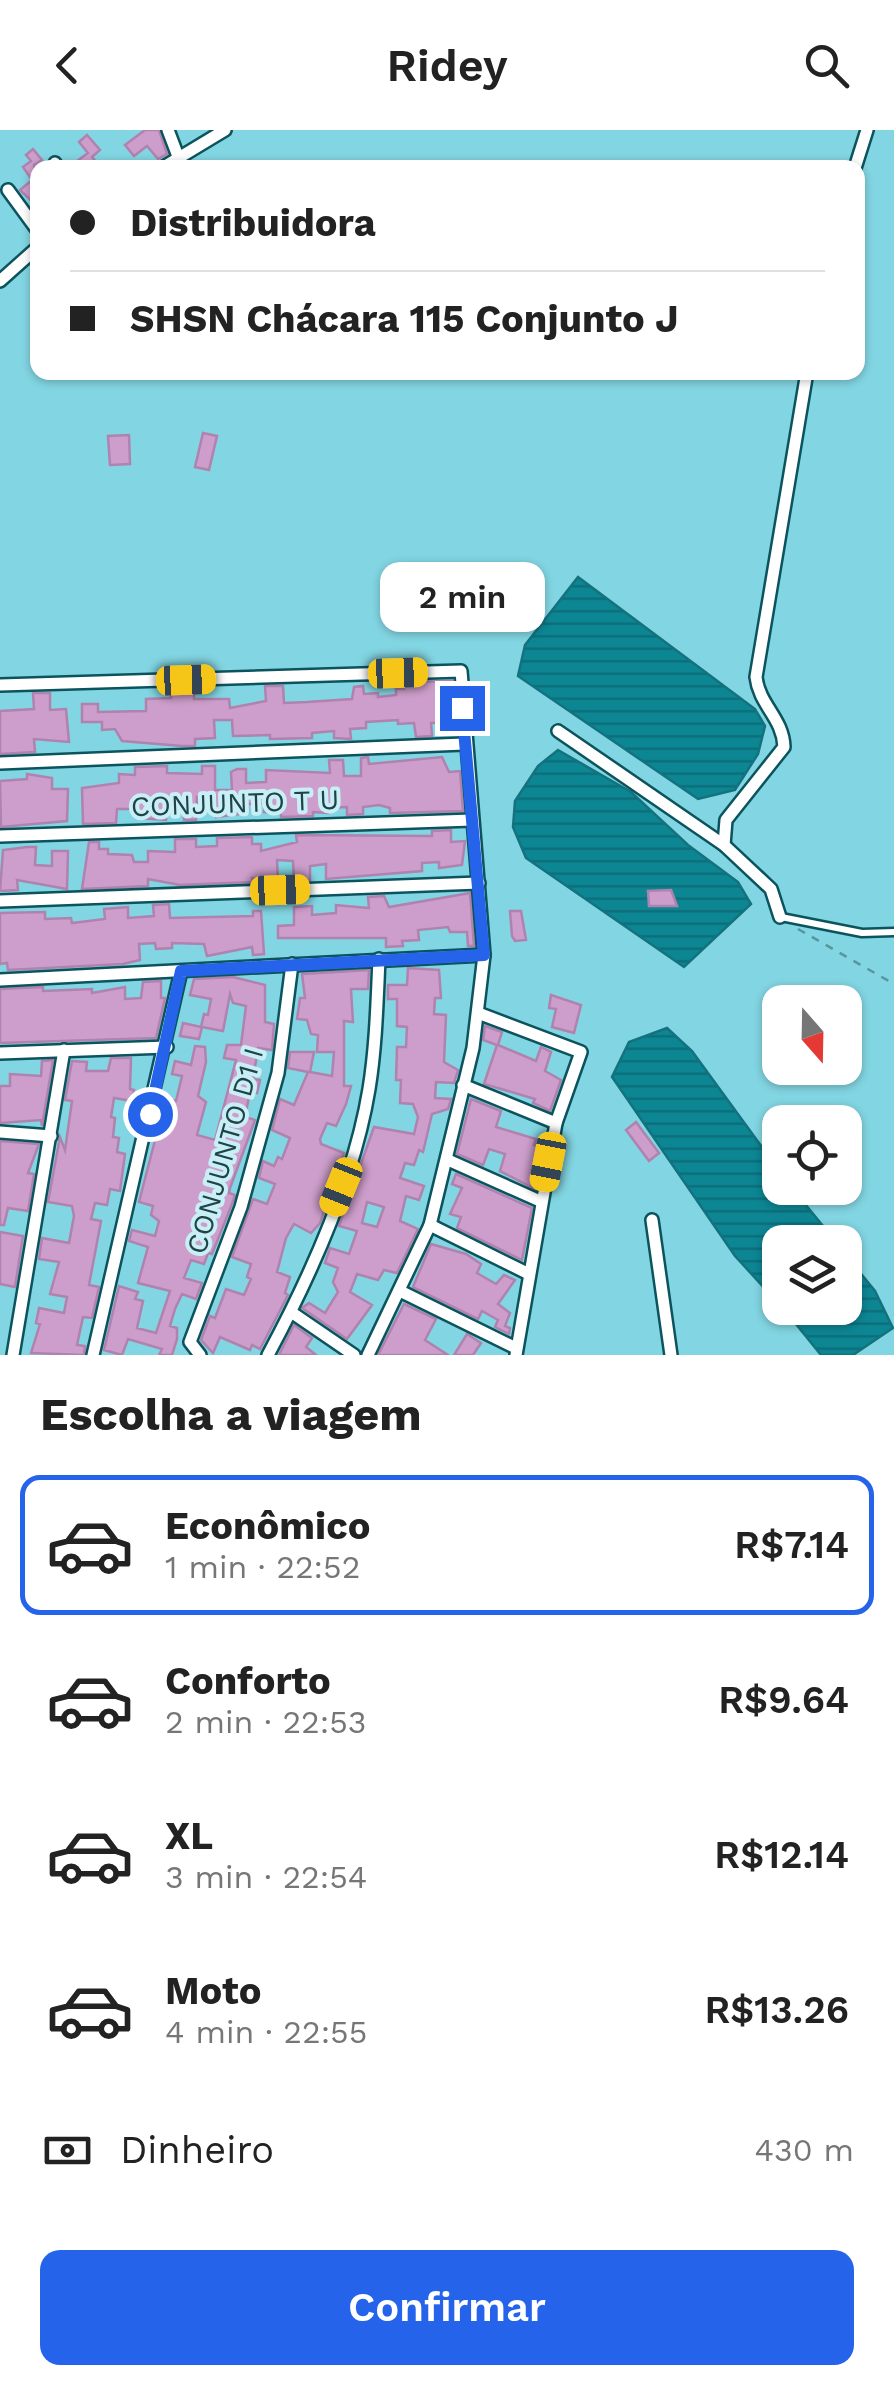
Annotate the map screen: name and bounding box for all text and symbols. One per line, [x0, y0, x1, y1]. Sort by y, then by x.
icon: back [40, 38, 95, 93]
icon: search [799, 38, 854, 93]
text: Ridey [386, 39, 508, 92]
text: Distribuidora [130, 201, 376, 245]
text: SHSN Chácara 115 Conjunto J [130, 297, 679, 341]
callout: 2 min [380, 563, 544, 633]
text: 2 min [419, 578, 506, 616]
car [367, 657, 429, 689]
car [155, 664, 217, 696]
route end [440, 686, 485, 731]
street label: CONJUNTO T U [130, 783, 340, 823]
car [249, 874, 311, 906]
north arrow [762, 985, 862, 1085]
map controls [762, 985, 862, 1325]
street label: CONJUNTO D1 I [180, 1044, 270, 1258]
route start [128, 1092, 173, 1137]
button: locate [762, 1105, 862, 1205]
car [528, 1130, 568, 1194]
car [316, 1154, 366, 1220]
button: layers [762, 1225, 862, 1325]
text: Escolha a viagem [40, 1388, 422, 1441]
icon: car [45, 1500, 135, 1590]
text: Econômico [165, 1504, 370, 1548]
text: R$7.14 [734, 1523, 849, 1567]
text: 1 min · 22:52 [165, 1548, 360, 1586]
icon: car [45, 1655, 135, 1745]
text: Conforto [165, 1659, 331, 1703]
text: R$9.64 [718, 1678, 849, 1722]
text: 2 min · 22:53 [165, 1703, 367, 1741]
icon: car [45, 1810, 135, 1900]
text: XL [165, 1814, 213, 1858]
text: R$12.14 [714, 1833, 849, 1877]
text: 3 min · 22:54 [165, 1858, 367, 1896]
icon: car [45, 1965, 135, 2055]
text: Moto [165, 1969, 261, 2013]
text: R$13.26 [704, 1988, 849, 2032]
text: 4 min · 22:55 [165, 2013, 367, 2051]
icon: cash [40, 2123, 95, 2178]
text: Dinheiro [120, 2128, 274, 2172]
text: 430 m [754, 2131, 854, 2169]
button: Confirmar [40, 2250, 854, 2365]

